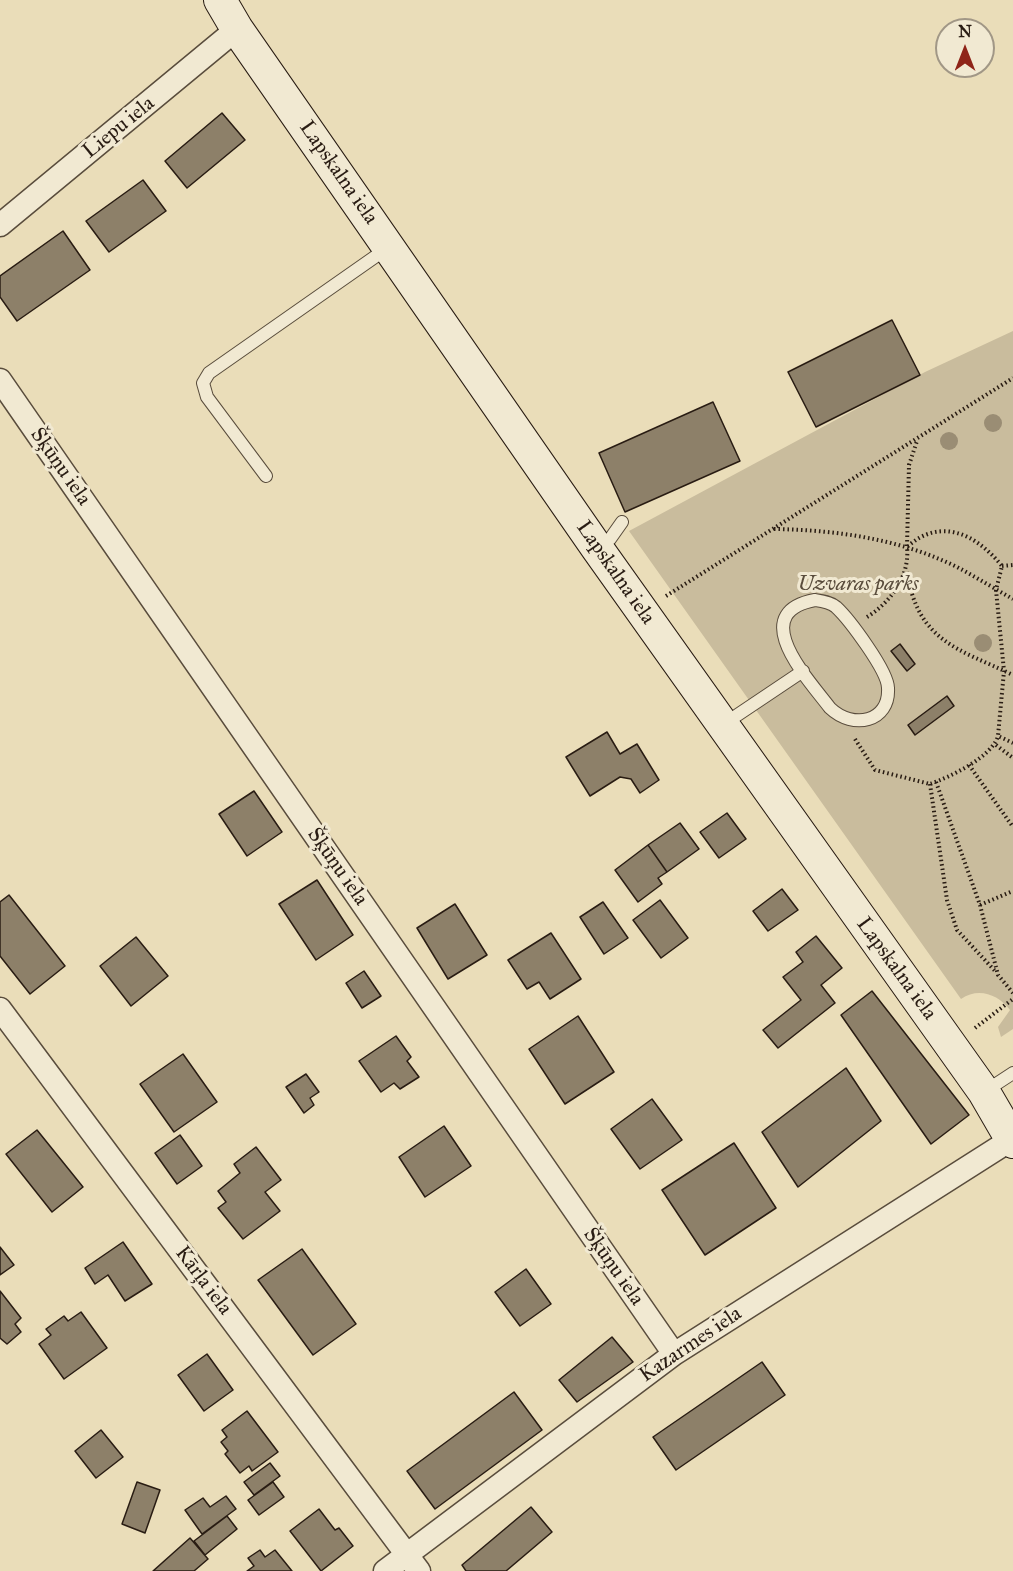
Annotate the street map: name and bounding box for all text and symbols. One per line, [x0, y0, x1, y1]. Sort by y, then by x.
north arrow [935, 18, 995, 78]
text: N [958, 22, 972, 41]
street label: Liepu iela [78, 91, 160, 165]
street label: Lapskalna iela [293, 116, 383, 230]
street label: Šķūņu iela [24, 423, 96, 511]
street label: Lapskalna iela [570, 516, 660, 630]
park label: Uzvaras parks [797, 572, 919, 598]
street label: Šķūņu iela [301, 823, 373, 911]
street label: Lapskalna iela [850, 913, 942, 1025]
street label: Šķūņu iela [577, 1223, 649, 1311]
street label: Kārļa iela [169, 1242, 237, 1320]
street label: Kazarmes iela [635, 1302, 747, 1388]

